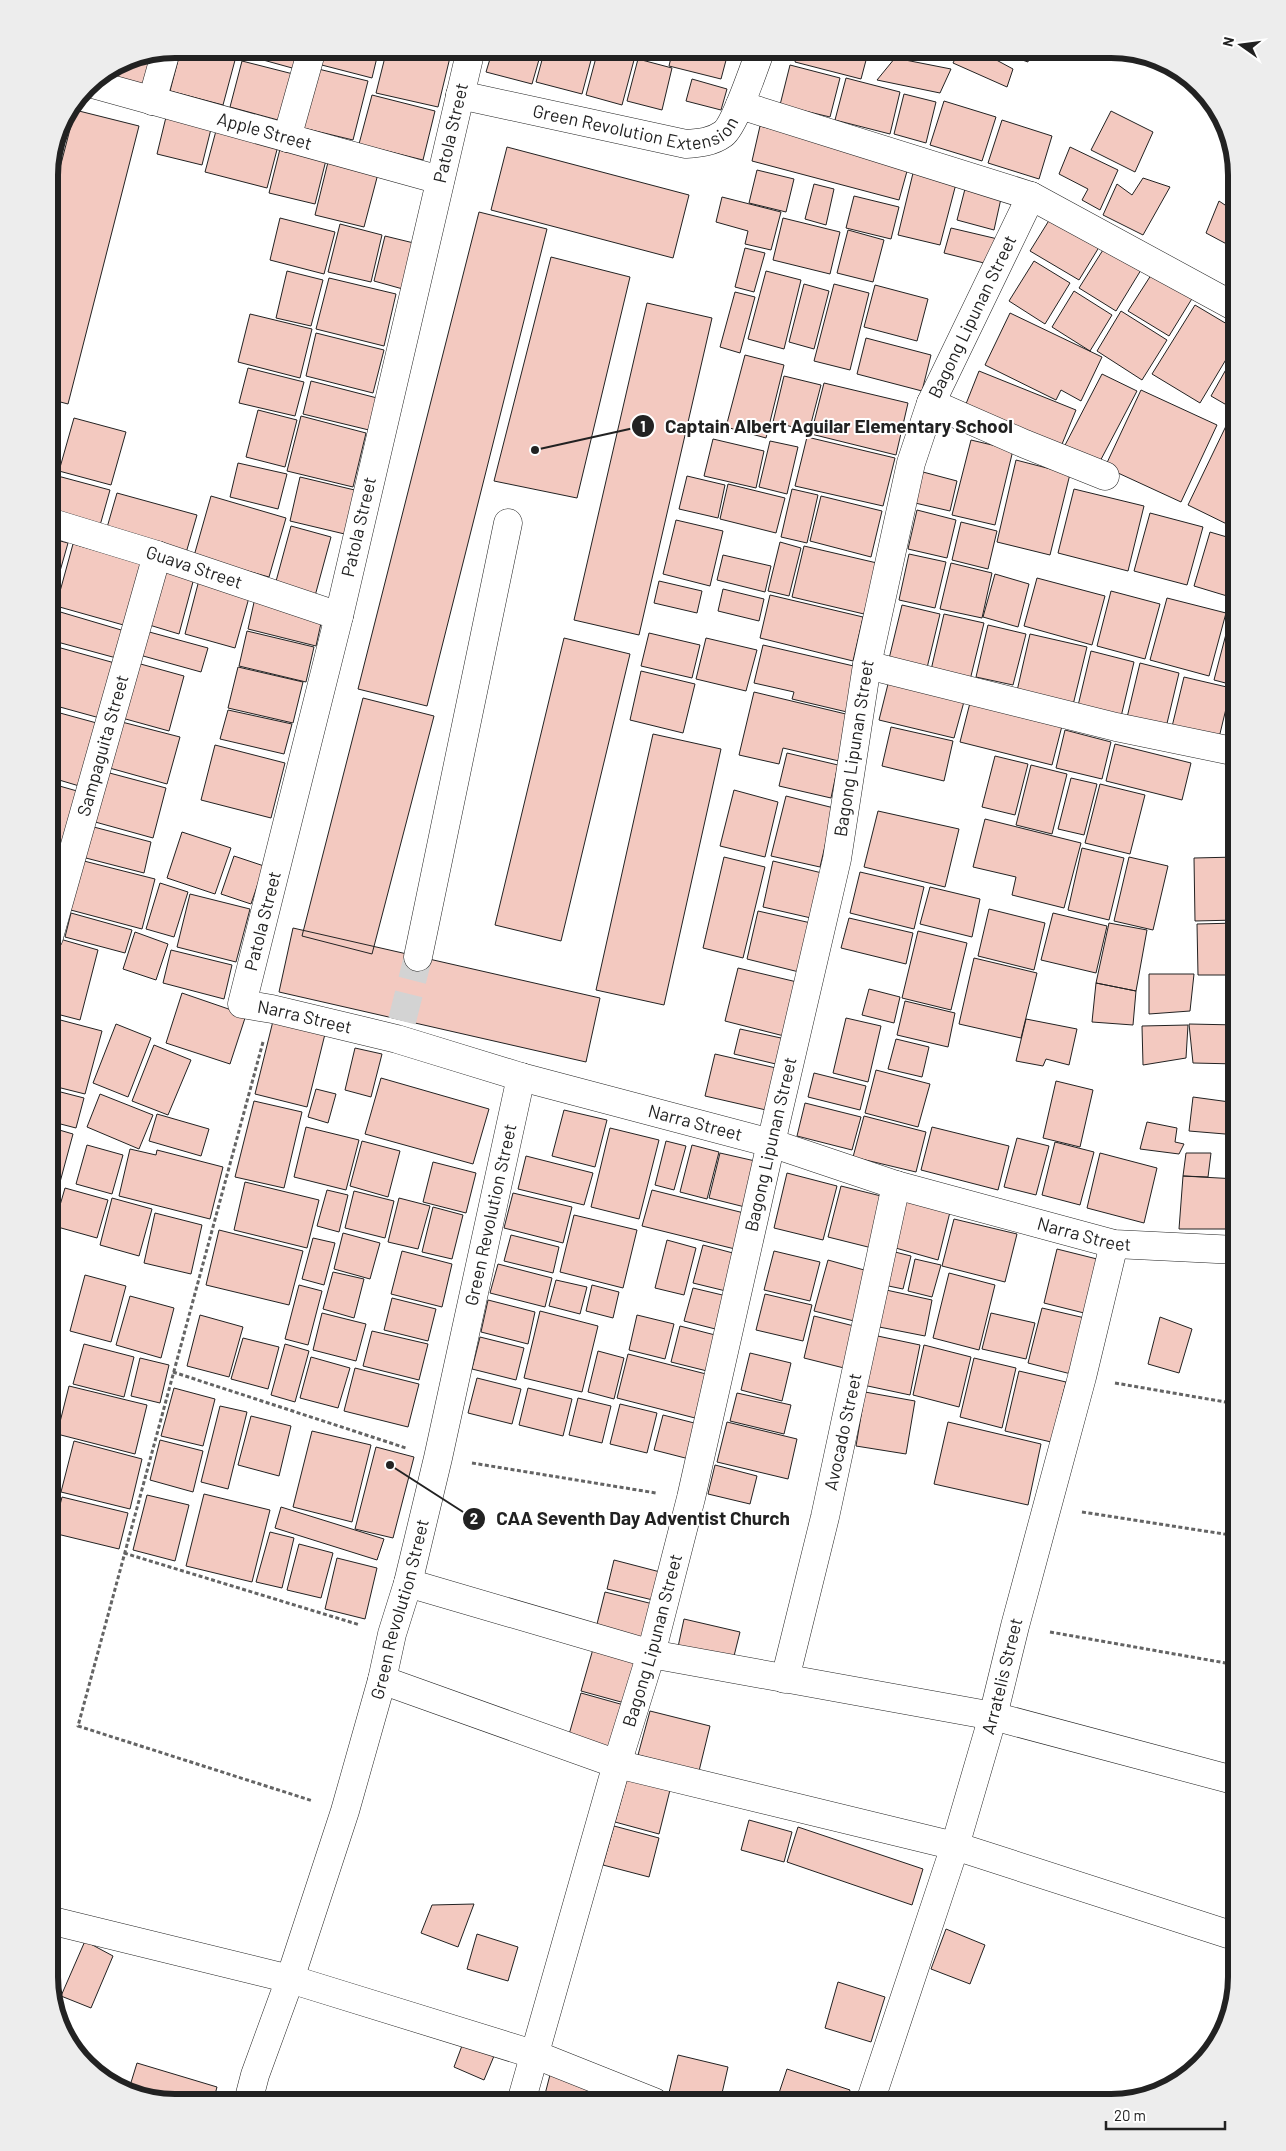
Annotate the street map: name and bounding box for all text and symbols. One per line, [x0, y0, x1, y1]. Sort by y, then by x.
north arrow [1216, 20, 1266, 70]
text: N [1219, 35, 1237, 48]
street label: Patola Street [428, 81, 472, 185]
street label: Green Revolution Extension [524, 99, 738, 121]
text: Green Revolution Extension [531, 99, 742, 154]
street label: Apple Street [215, 107, 315, 154]
street label: Bagong Lipunan Street [923, 231, 1020, 402]
callout: Captain Albert Aguilar Elementary School [631, 409, 1023, 443]
text: Captain Albert Aguilar Elementary School [665, 414, 1013, 437]
text: 1 [640, 417, 646, 435]
street label: Patola Street [336, 475, 380, 579]
street label: Guava Street [144, 540, 245, 593]
street label: Bagong Lipunan Street [829, 658, 878, 838]
street label: Sampaguita Street [72, 672, 133, 819]
street label: Patola Street [239, 869, 285, 973]
street label: Narra Street [256, 995, 354, 1038]
street label: Bagong Lipunan Street [739, 1055, 801, 1234]
street label: Narra Street [646, 1099, 745, 1145]
street label: Green Revolution Street [460, 1121, 521, 1308]
street label: Narra Street [1035, 1212, 1132, 1255]
street label: Avocado Street [819, 1371, 865, 1492]
callout: CAA Seventh Day Adventist Church [461, 1502, 800, 1536]
text: CAA Seventh Day Adventist Church [496, 1506, 790, 1529]
text: 2 [470, 1509, 478, 1527]
street label: Green Revolution Street [365, 1517, 433, 1702]
street label: Bagong Lipunan Street [617, 1551, 686, 1729]
street label: Arratelis Street [976, 1615, 1027, 1737]
scale bar [1106, 2098, 1225, 2130]
text: 20 m [1114, 2106, 1146, 2124]

